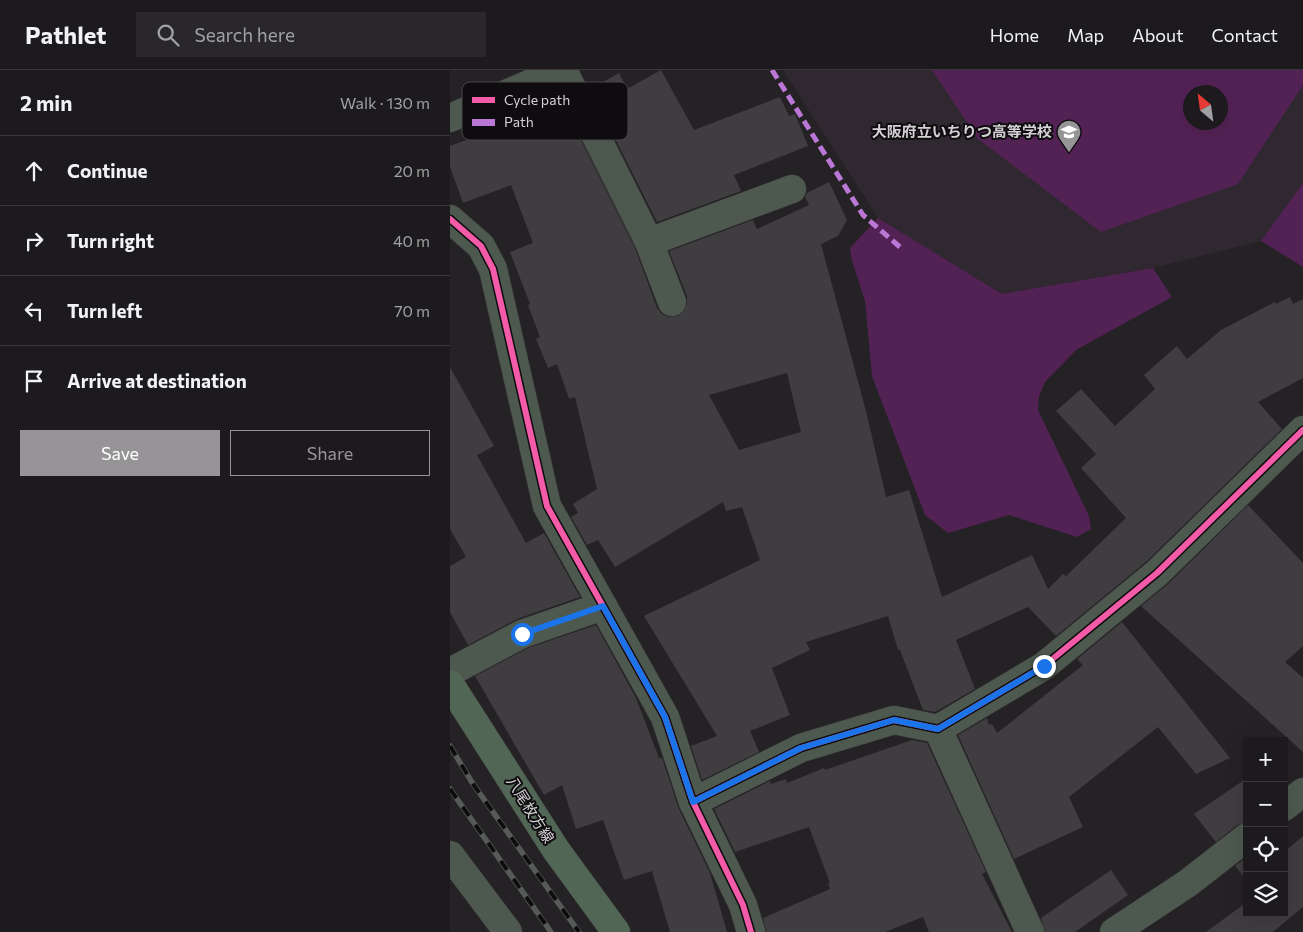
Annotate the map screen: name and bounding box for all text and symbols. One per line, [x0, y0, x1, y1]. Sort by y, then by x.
search box [136, 12, 486, 57]
text: Pathlet [25, 20, 106, 49]
icon: search [154, 21, 182, 49]
text: Search here [194, 23, 295, 46]
text: Home [990, 24, 1039, 46]
text: Map [1067, 24, 1104, 46]
text: About [1132, 24, 1184, 46]
text: Contact [1212, 24, 1278, 46]
legend [462, 82, 628, 140]
north arrow [1183, 85, 1228, 130]
text: 2 min [20, 90, 72, 115]
text: Cycle path [504, 91, 570, 108]
text: Walk · 130 m [340, 93, 430, 112]
text: Path [504, 113, 534, 130]
school or university icon: 大阪府立いちりつ高等学校 [1056, 119, 1082, 153]
place label: 大阪府立いちりつ高等学校 [872, 122, 1052, 140]
icon: ahead [20, 157, 48, 185]
text: Continue [67, 159, 147, 182]
text: 20 m [394, 161, 430, 180]
icon: right [20, 227, 48, 255]
text: Turn right [67, 229, 154, 252]
text: 40 m [393, 231, 430, 250]
icon: left [20, 297, 48, 325]
text: Turn left [67, 299, 142, 322]
text: 70 m [394, 301, 430, 320]
icon: arrive [20, 367, 48, 395]
text: Arrive at destination [67, 369, 247, 392]
button: Save [20, 430, 220, 476]
button: Share [230, 430, 430, 476]
route start [511, 623, 534, 646]
route end [1033, 655, 1056, 678]
map controls [1243, 737, 1288, 917]
button: + [1243, 737, 1288, 782]
street label: 八尾枚方線 [503, 773, 558, 846]
button: − [1243, 782, 1288, 827]
button: locate [1243, 827, 1288, 872]
button: layers [1243, 872, 1288, 917]

